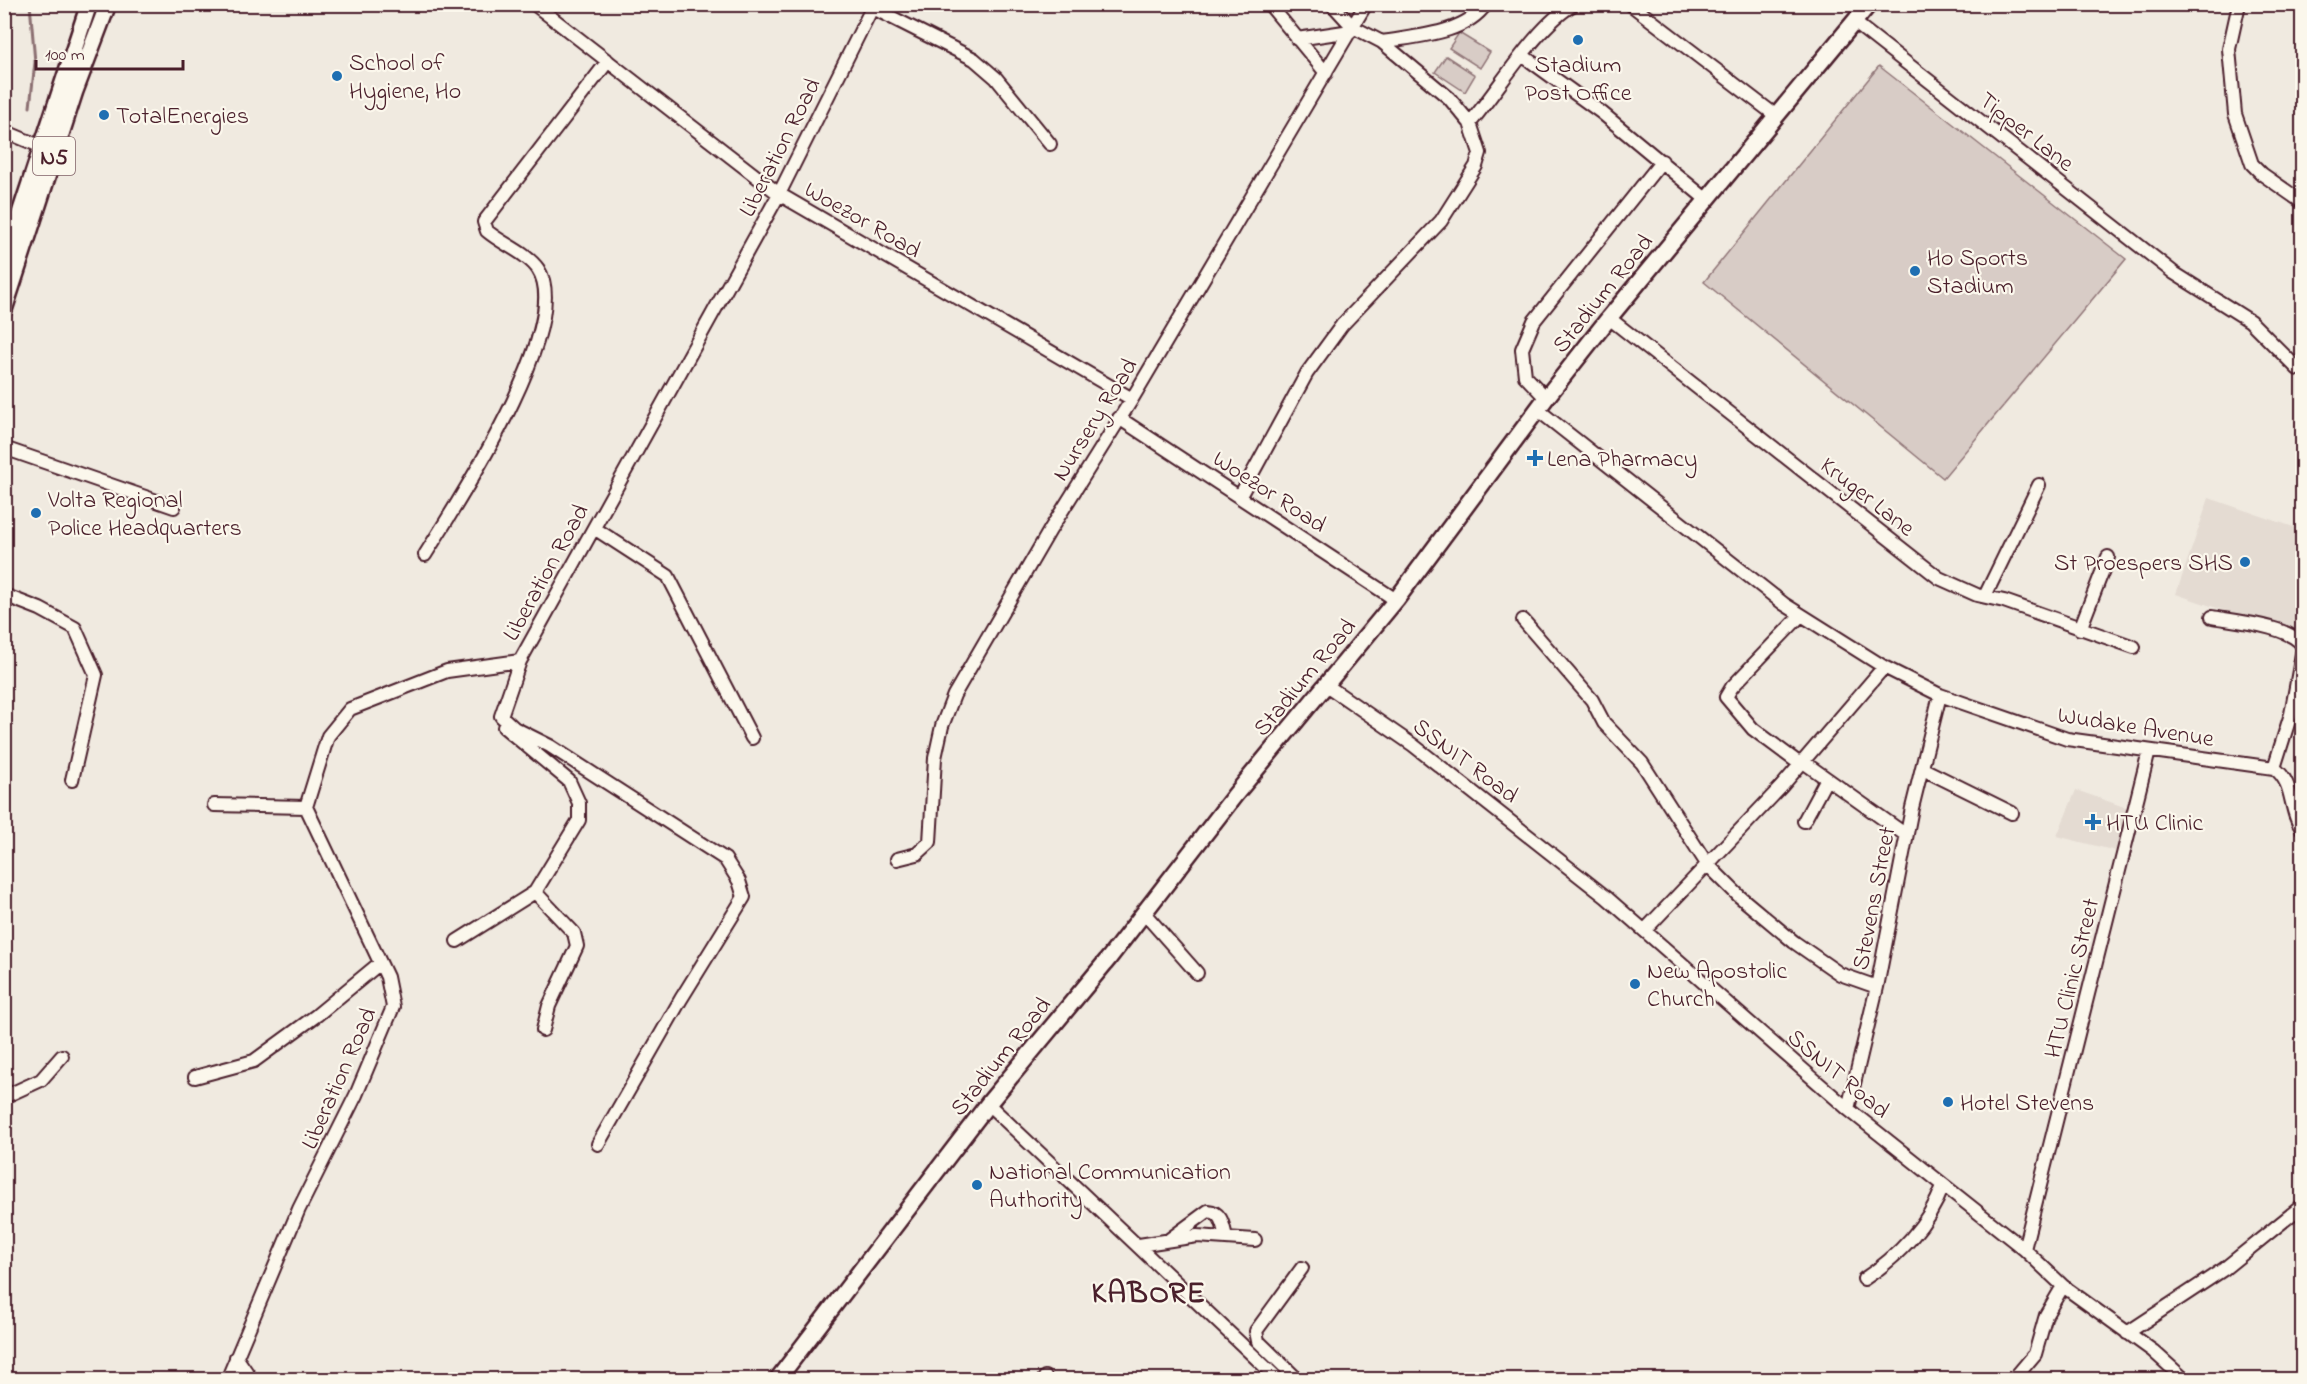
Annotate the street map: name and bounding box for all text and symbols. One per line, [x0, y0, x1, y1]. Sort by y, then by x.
scale bar [36, 33, 183, 71]
marker: Stadium Post Office [1571, 33, 1585, 47]
text: 100 m [45, 43, 85, 69]
place label: School of Hygiene, Ho [349, 47, 461, 111]
place label: Stadium Post Office [1525, 49, 1632, 112]
marker: School of Hygiene, Ho [330, 69, 344, 83]
street label: Liberation Road [731, 72, 832, 224]
street label: Tipper Lane [1970, 84, 2081, 182]
place label: TotalEnergies [116, 100, 249, 135]
marker: TotalEnergies [97, 108, 111, 122]
road number: N5 [33, 137, 75, 175]
street label: Woezor Road [797, 174, 927, 269]
street label: Stadium Road [1545, 227, 1663, 362]
place label: Ho Sports Stadium [1927, 242, 2028, 305]
marker: Ho Sports Stadium [1908, 264, 1922, 278]
street label: Nursery Road [1044, 352, 1149, 489]
street label: Woezor Road [1205, 443, 1333, 543]
place label: Lena Pharmacy [1547, 443, 1697, 479]
street label: Kruger Lane [1811, 450, 1922, 546]
marker: Lena Pharmacy [1528, 451, 1542, 465]
place label: Volta Regional Police Headquarters [47, 484, 242, 547]
street label: Liberation Road [495, 498, 600, 648]
marker: Volta Regional Police Headquarters [29, 506, 43, 520]
place label: St Proespers SHS [2054, 547, 2233, 582]
marker: St Proespers SHS [2238, 555, 2252, 569]
street label: Stadium Road [1246, 612, 1366, 745]
street label: Wudake Avenue [2055, 699, 2216, 758]
street label: SSNIT Road [1404, 711, 1525, 814]
place label: HTU Clinic [2106, 807, 2204, 842]
marker: HTU Clinic [2084, 813, 2102, 831]
street label: Stevens Street [1844, 824, 1907, 973]
street label: HTU Clinic Street [2037, 895, 2110, 1062]
place label: New Apostolic Church [1647, 955, 1787, 1018]
marker: New Apostolic Church [1628, 977, 1642, 991]
street label: Stadium Road [943, 990, 1061, 1125]
street label: Liberation Road [293, 1002, 387, 1156]
street label: SSNIT Road [1778, 1021, 1897, 1129]
place label: Hotel Stevens [1960, 1087, 2094, 1122]
marker: Hotel Stevens [1941, 1095, 1955, 1109]
place label: National Communication Authority [989, 1156, 1231, 1220]
marker: National Communication Authority [970, 1178, 984, 1192]
district label: KABORE [1092, 1273, 1206, 1317]

